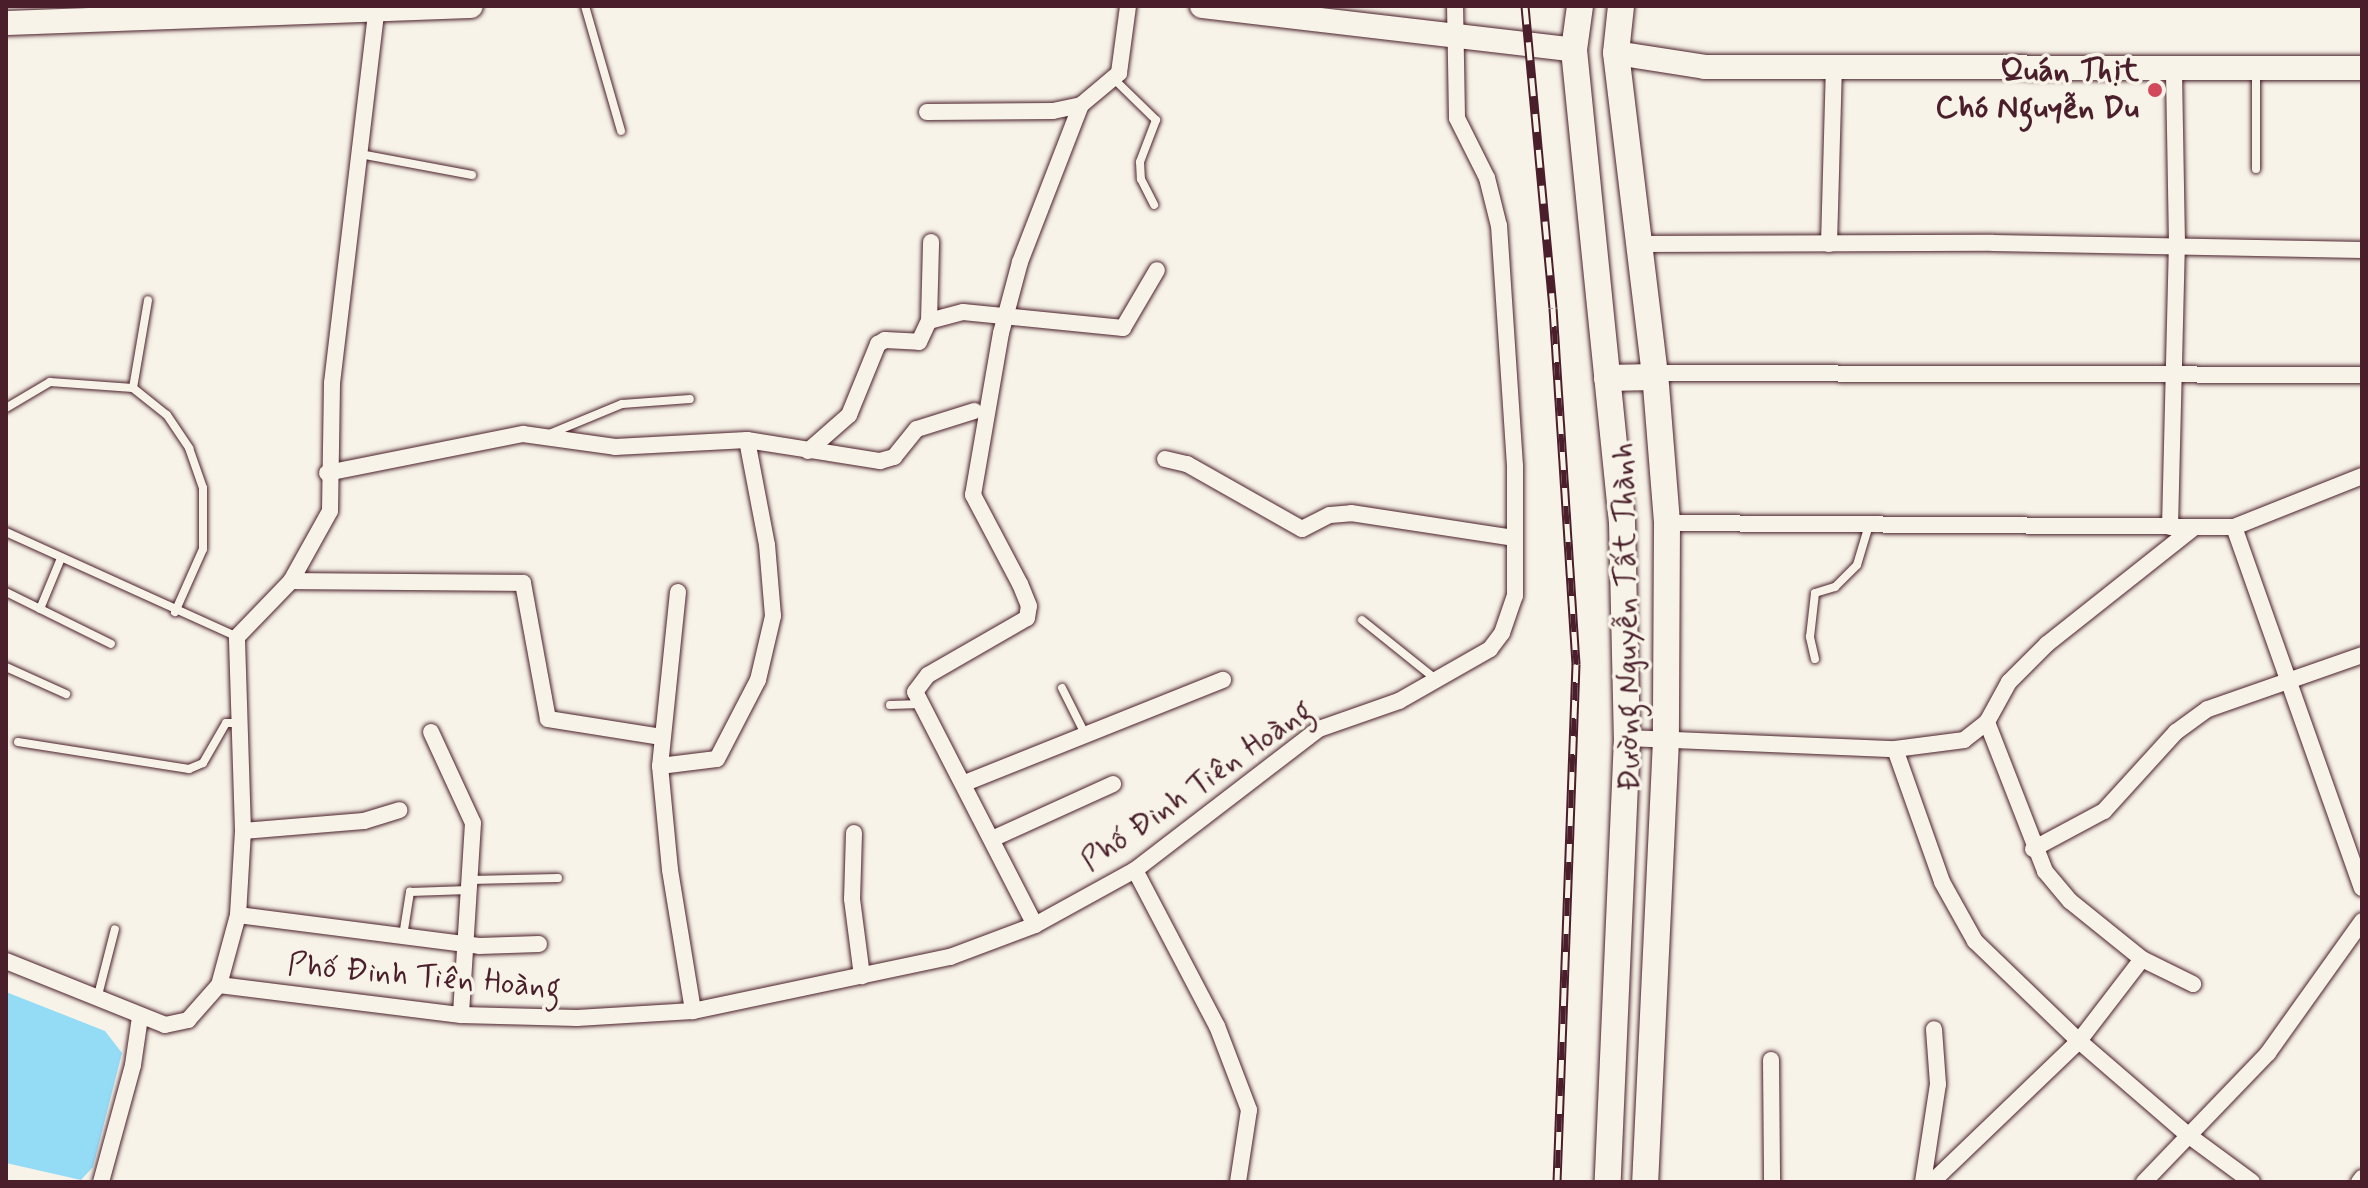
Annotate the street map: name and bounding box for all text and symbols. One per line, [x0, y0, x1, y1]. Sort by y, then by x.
place label: Quán Thịt Chó Nguyễn Du [1935, 53, 2139, 128]
marker: Quán Thịt Chó Nguyễn Du [2146, 81, 2164, 99]
street label: Đường Nguyễn Tất Thành [1605, 444, 1649, 790]
street label: Phố Đinh Tiên Hoàng [1074, 692, 1320, 880]
street label: Phố Đinh Tiên Hoàng [286, 946, 562, 1008]

